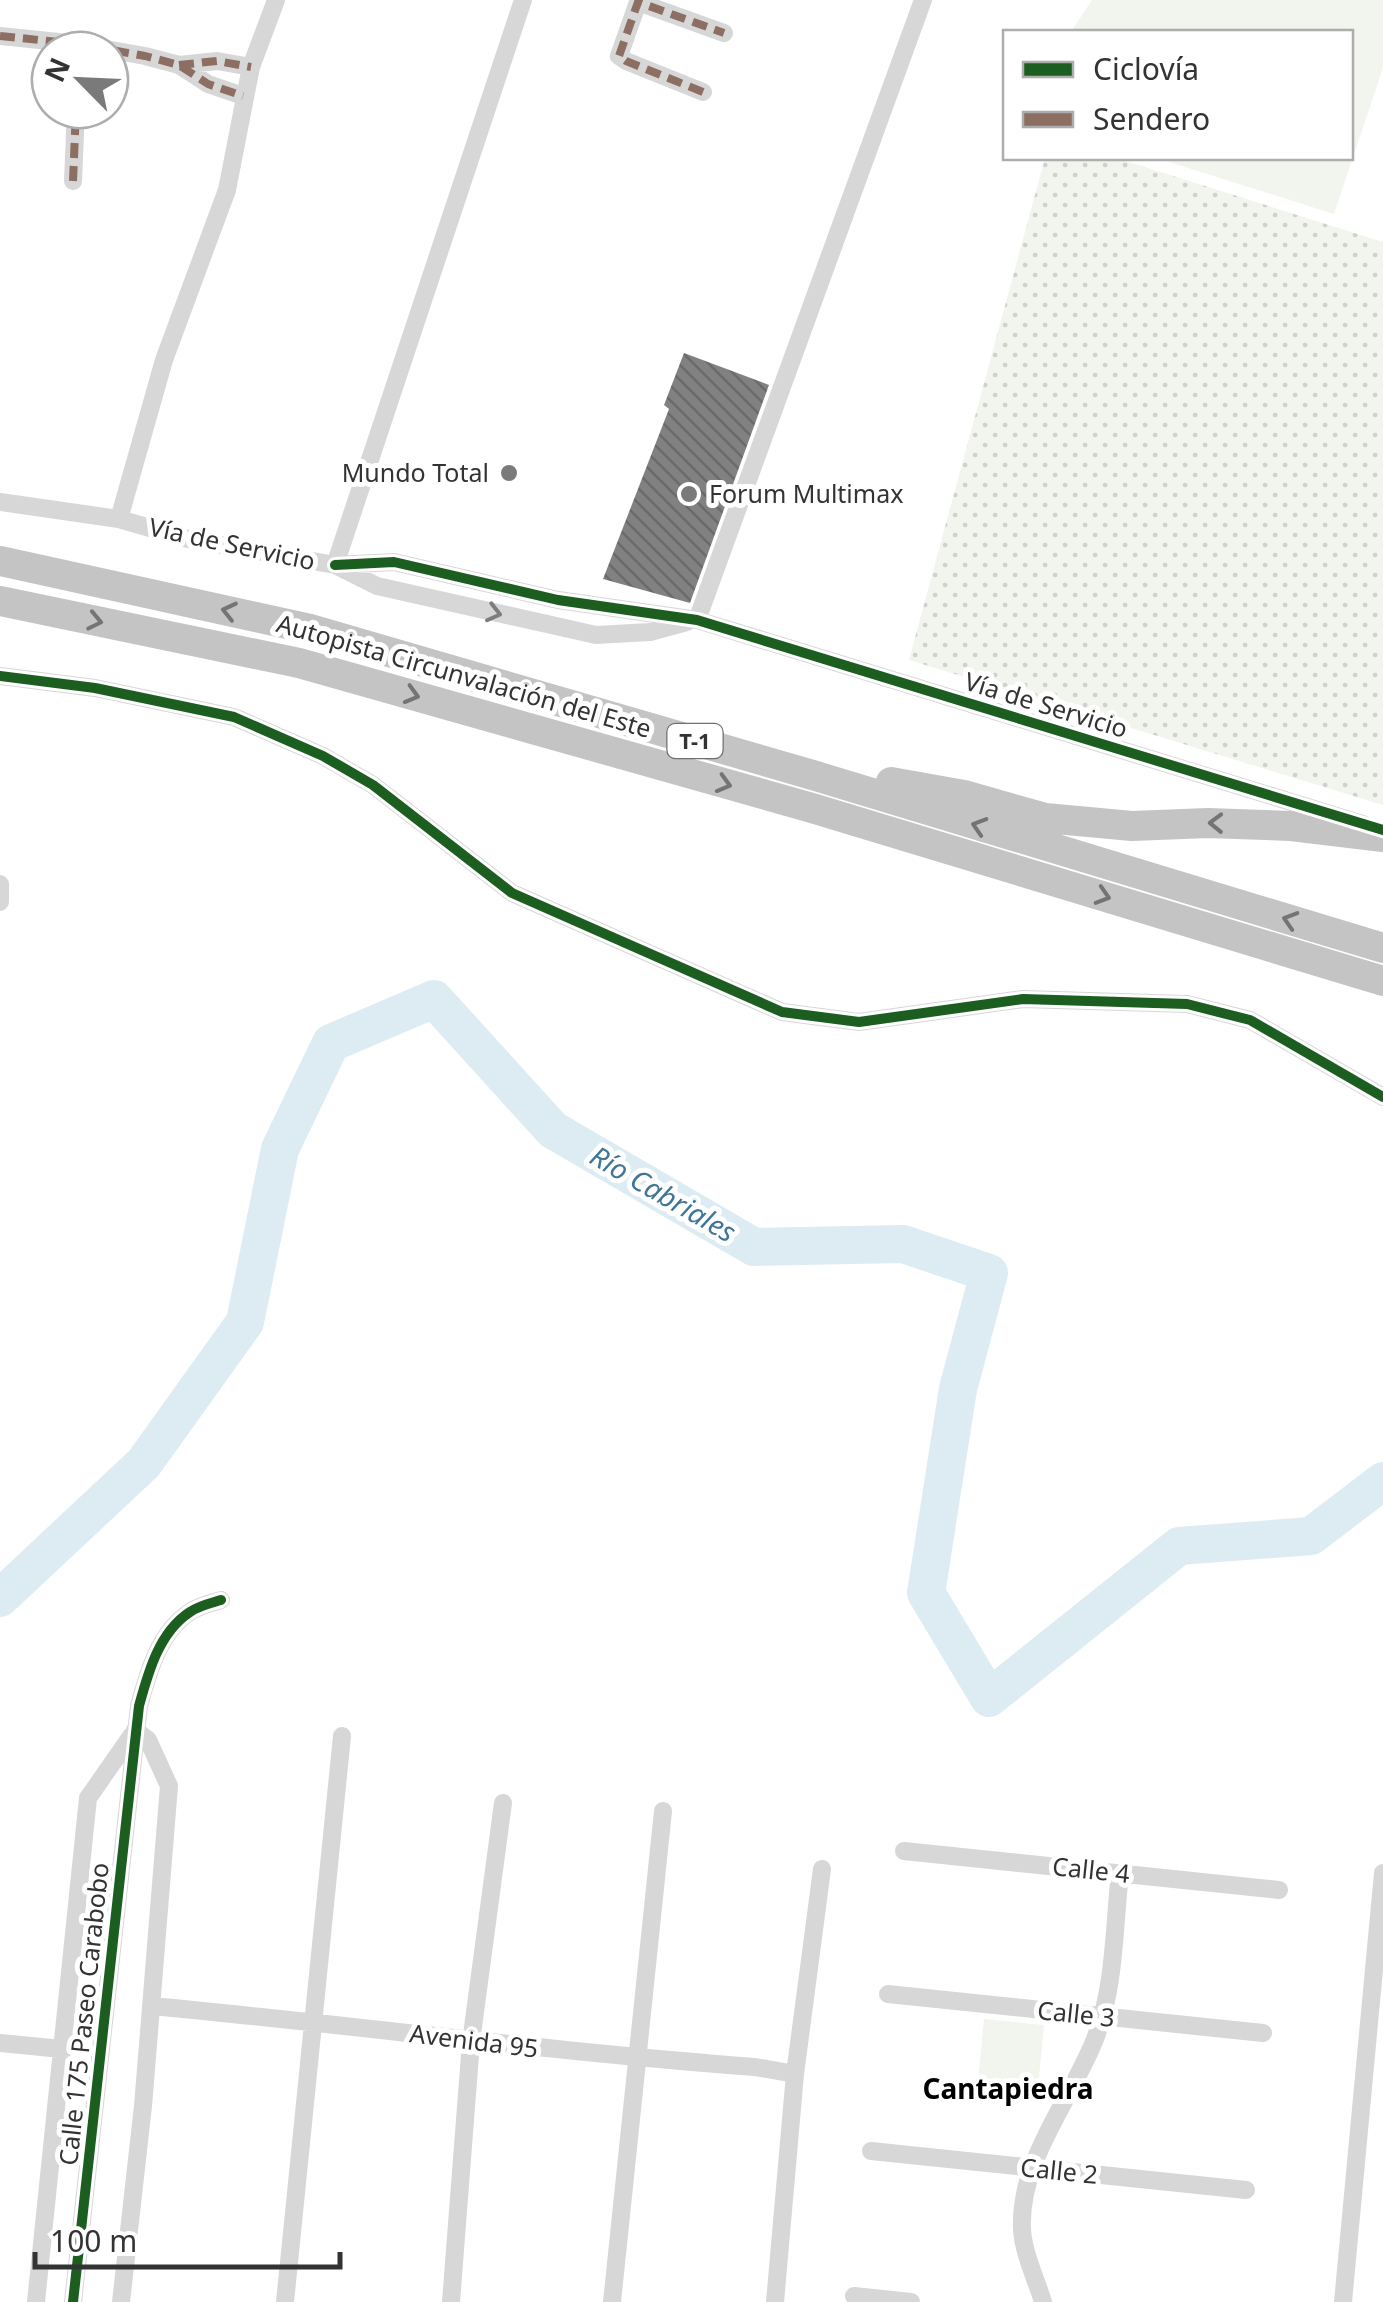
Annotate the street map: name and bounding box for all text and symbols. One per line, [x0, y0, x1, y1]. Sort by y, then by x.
north arrow [30, 30, 130, 130]
legend [1003, 30, 1353, 160]
text: Ciclovía [1093, 48, 1199, 89]
text: N [34, 51, 78, 88]
text: Sendero [1093, 98, 1210, 139]
place label: Mundo Total [342, 455, 489, 489]
marker: Mundo Total [498, 462, 520, 484]
place label: Forum Multimax [709, 476, 903, 510]
marker: Forum Multimax [678, 483, 700, 505]
street label: Vía de Servicio [146, 509, 318, 577]
one-way arrow [485, 601, 502, 622]
one-way arrow [221, 602, 238, 623]
street label: Autopista Circunvalación del Este [273, 605, 655, 745]
one-way arrow [87, 609, 104, 630]
street label: Vía de Servicio [961, 663, 1132, 745]
one-way arrow [402, 684, 420, 705]
road number: T-1 [668, 724, 722, 758]
one-way arrow [715, 772, 733, 793]
one-way arrow [1208, 813, 1224, 834]
one-way arrow [971, 817, 988, 838]
one-way arrow [1094, 884, 1111, 905]
one-way arrow [1282, 911, 1299, 932]
water label: Río Cabriales [584, 1136, 743, 1250]
street label: Calle 4 [1051, 1848, 1131, 1890]
street label: Calle 175 Paseo Carabobo [50, 1861, 116, 2167]
street label: Calle 3 [1036, 1992, 1116, 2034]
street label: Avenida 95 [408, 2015, 540, 2065]
district label: Cantapiedra [922, 2069, 1094, 2107]
street label: Calle 2 [1019, 2149, 1099, 2191]
scale bar [35, 2207, 340, 2269]
text: 100 m [50, 2220, 137, 2261]

